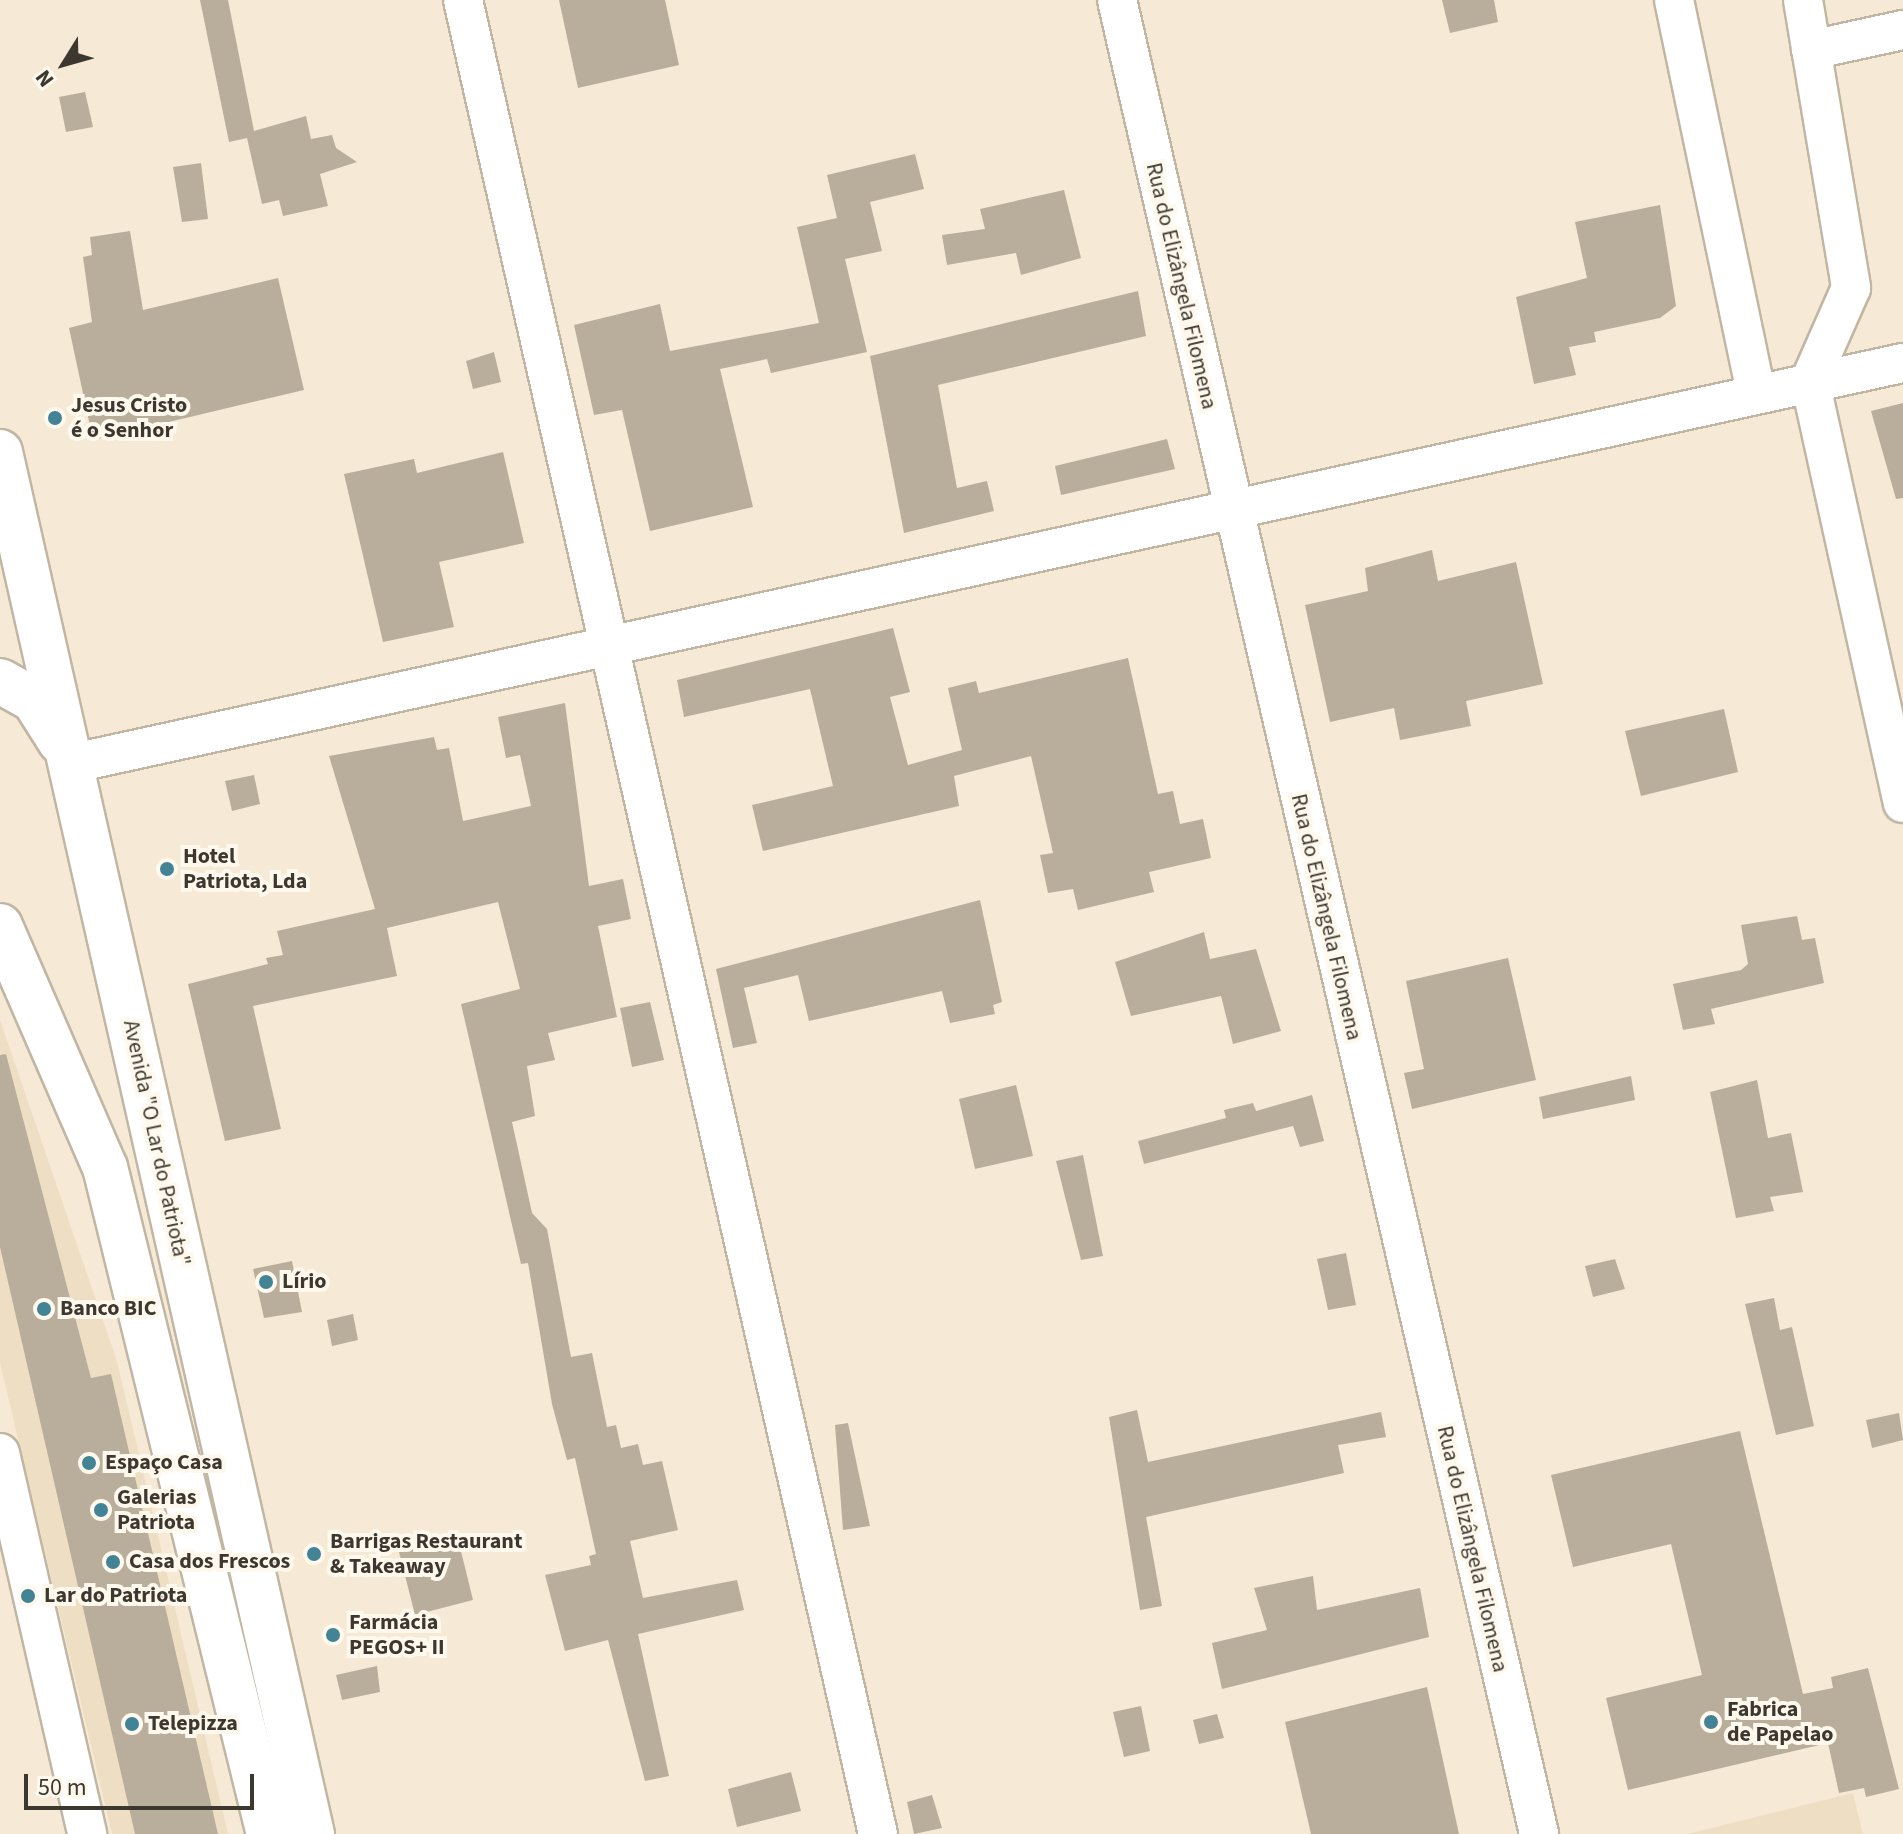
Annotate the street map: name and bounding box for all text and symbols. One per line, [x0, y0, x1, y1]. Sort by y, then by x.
north arrow [24, 24, 104, 104]
text: N [28, 63, 62, 94]
street label: Rua do Elizângela Filomena [1140, 160, 1222, 412]
place label: Jesus Cristo é o Senhor [71, 392, 187, 444]
marker: Jesus Cristo é o Senhor [46, 409, 64, 427]
street label: Rua do Elizângela Filomena [1285, 791, 1367, 1043]
place label: Hotel Patriota, Lda [183, 843, 307, 894]
marker: Hotel Patriota, Lda [158, 860, 176, 878]
street label: Avenida "O Lar do Patriota" [117, 1018, 195, 1268]
place label: Lírio [282, 1269, 327, 1295]
marker: Lírio [257, 1273, 275, 1291]
place label: Banco BIC [60, 1296, 157, 1322]
marker: Banco BIC [35, 1300, 53, 1318]
street label: Rua do Elizângela Filomena [1431, 1423, 1513, 1675]
place label: Espaço Casa [105, 1450, 223, 1476]
marker: Espaço Casa [80, 1454, 98, 1472]
place label: Galerias Patriota [117, 1484, 196, 1536]
marker: Galerias Patriota [92, 1501, 110, 1519]
place label: Barrigas Restaurant & Takeaway [330, 1528, 522, 1580]
marker: Barrigas Restaurant & Takeaway [305, 1545, 323, 1563]
place label: Casa dos Frescos [129, 1549, 290, 1575]
marker: Casa dos Frescos [104, 1553, 122, 1571]
place label: Lar do Patriota [44, 1583, 187, 1609]
marker: Lar do Patriota [19, 1587, 37, 1605]
place label: Farmácia PEGOS+ II [349, 1609, 445, 1660]
marker: Farmácia PEGOS+ II [324, 1626, 342, 1644]
place label: Fabrica de Papelao [1727, 1696, 1833, 1748]
place label: Telepizza [148, 1711, 238, 1737]
marker: Fabrica de Papelao [1702, 1713, 1720, 1731]
marker: Telepizza [123, 1715, 141, 1733]
scale bar [28, 1758, 258, 1808]
text: 50 m [38, 1770, 87, 1805]

